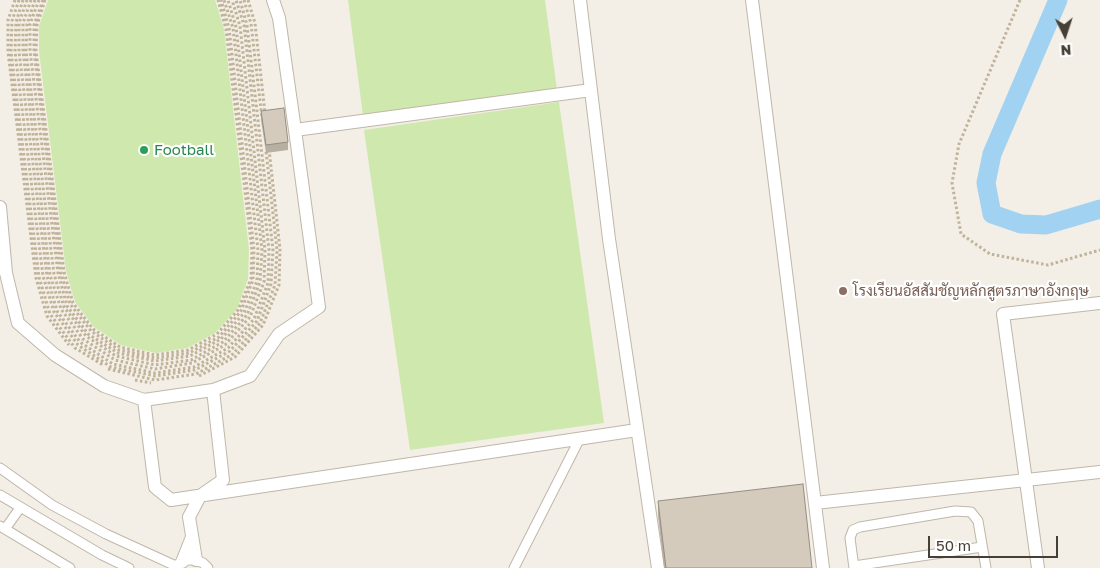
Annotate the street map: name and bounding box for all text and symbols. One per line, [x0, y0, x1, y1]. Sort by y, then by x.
north arrow [1040, 10, 1090, 60]
text: N [1060, 42, 1072, 59]
place label: Football [154, 141, 214, 159]
marker: Football [138, 144, 150, 156]
place label: โรงเรียนอัสสัมชัญหลักสูตรภาษาอังกฤษ [853, 282, 1089, 300]
marker: โรงเรียนอัสสัมชัญหลักสูตรภาษาอังกฤษ [837, 285, 849, 297]
scale bar [930, 526, 1060, 558]
text: 50 m [936, 536, 971, 554]

